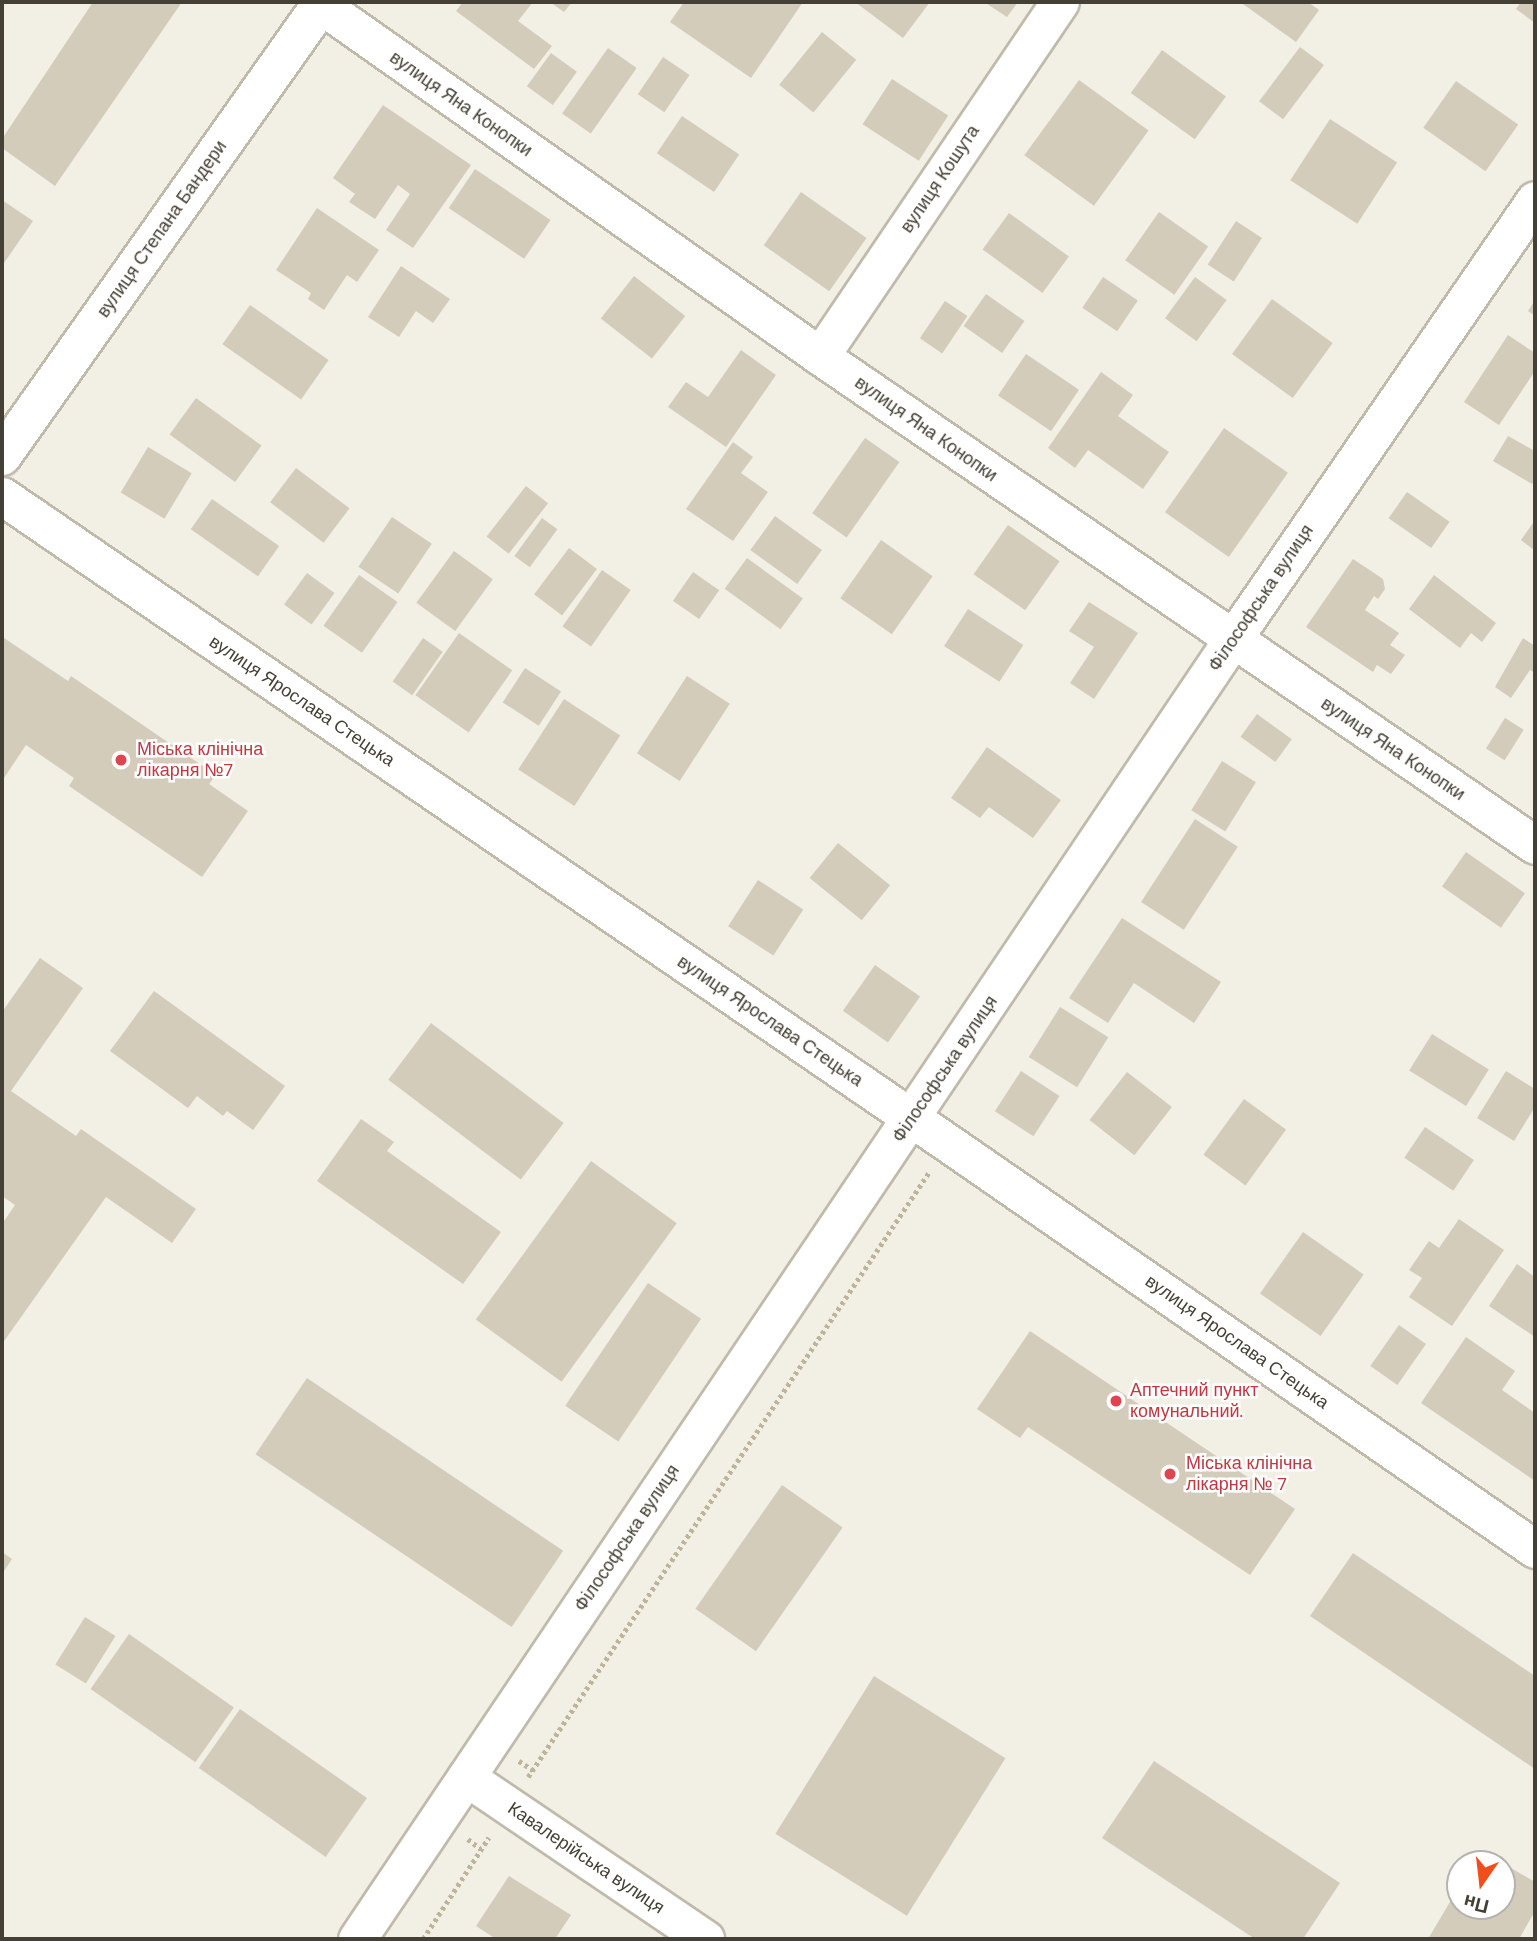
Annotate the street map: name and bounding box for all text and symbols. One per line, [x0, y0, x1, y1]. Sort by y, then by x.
street label: вулиця Яна Конопки [386, 47, 536, 161]
street label: вулиця Кошута [896, 121, 984, 237]
street label: вулиця Степана Бандери [93, 136, 231, 322]
street label: вулиця Яна Конопки [851, 372, 1001, 486]
street label: Філософська вулиця [1204, 521, 1318, 675]
street label: вулиця Ярослава Стецька [205, 631, 399, 771]
street label: вулиця Яна Конопки [1317, 693, 1469, 805]
place label: Міська клінічна лікарня №7 [137, 739, 263, 782]
marker: Міська клінічна лікарня №7 [111, 750, 131, 770]
street label: вулиця Ярослава Стецька [673, 951, 867, 1091]
street label: Філософська вулиця [888, 992, 1002, 1146]
street label: вулиця Ярослава Стецька [1141, 1270, 1333, 1414]
place label: Аптечний пункт комунальний. [1130, 1380, 1258, 1422]
marker: Аптечний пункт комунальний. [1108, 1393, 1124, 1409]
place label: Міська клінічна лікарня № 7 [1186, 1453, 1312, 1496]
street label: Філософська вулиця [570, 1461, 684, 1615]
marker: Міська клінічна лікарня № 7 [1160, 1464, 1180, 1484]
street label: Кавалерійська вулиця [504, 1798, 668, 1918]
north arrow [1446, 1850, 1516, 1920]
text: Пн [1461, 1889, 1492, 1919]

